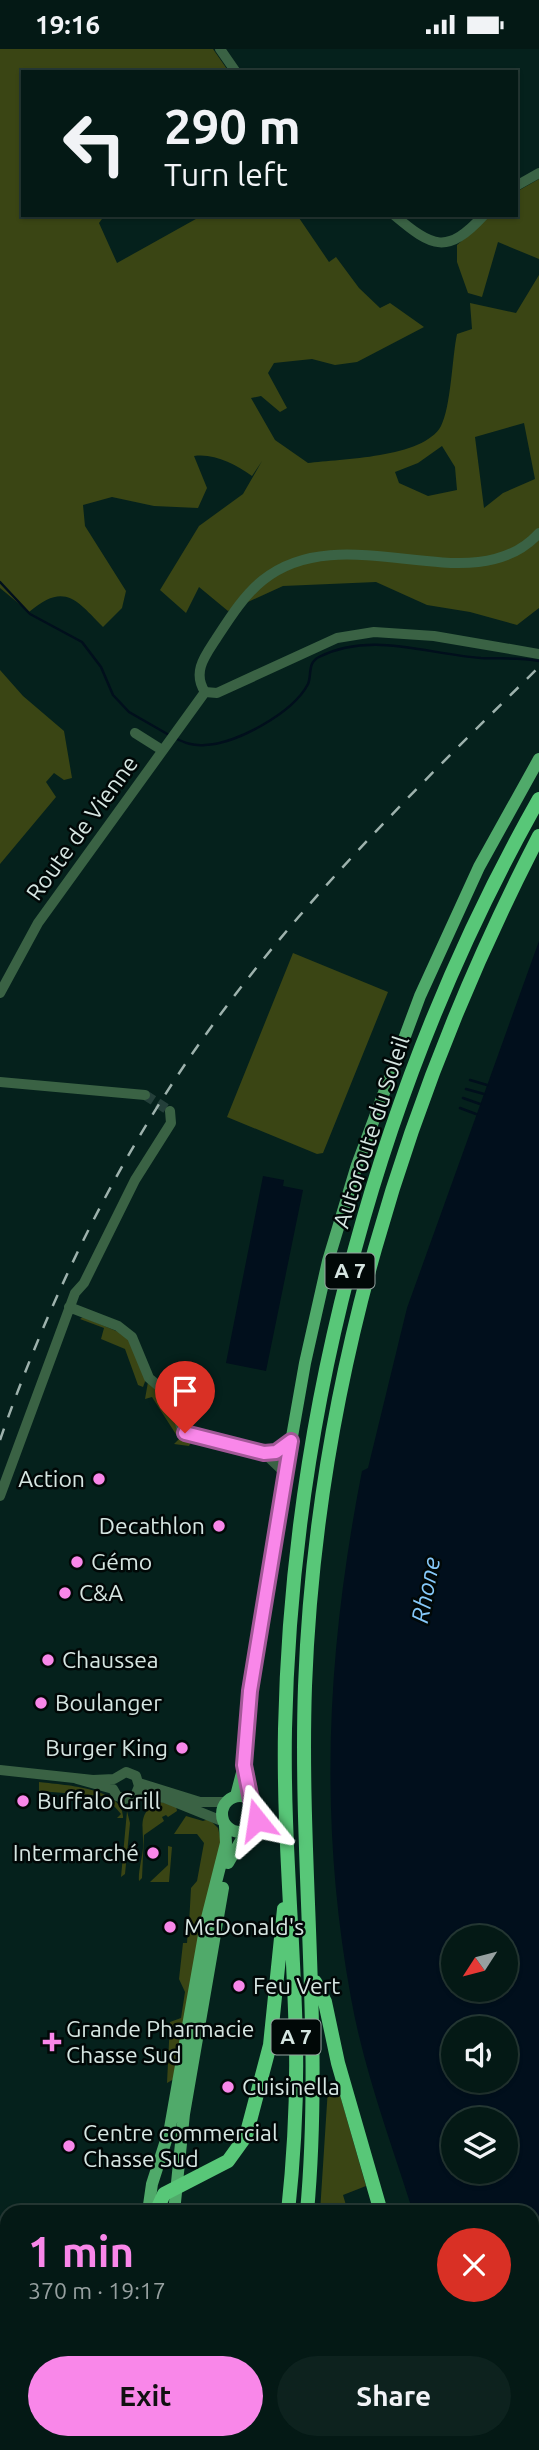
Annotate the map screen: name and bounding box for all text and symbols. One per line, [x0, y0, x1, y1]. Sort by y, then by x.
text: 19:16 [35, 10, 100, 39]
icon: left [49, 98, 140, 189]
text: 290 m [164, 98, 301, 153]
text: Turn left [164, 156, 288, 192]
street label: Route de Vienne [21, 751, 142, 905]
street label: Autoroute du Soleil [328, 1033, 413, 1231]
road number: A 7 [326, 1253, 374, 1289]
pin [155, 1361, 215, 1433]
icon: arrive [166, 1372, 204, 1410]
place label: Action [18, 1466, 85, 1491]
marker: Action [91, 1471, 107, 1487]
place label: Decathlon [99, 1513, 205, 1538]
marker: Decathlon [211, 1518, 227, 1534]
place label: Gémo [91, 1549, 152, 1574]
marker: Gémo [69, 1554, 85, 1570]
water label: Rhone [406, 1555, 445, 1625]
place label: C&A [79, 1580, 123, 1605]
marker: C&A [57, 1585, 73, 1601]
place label: Chaussea [62, 1647, 159, 1672]
marker: Chaussea [40, 1652, 56, 1668]
place label: Boulanger [55, 1690, 162, 1715]
marker: Boulanger [33, 1695, 49, 1711]
place label: Burger King [45, 1735, 168, 1760]
marker: Burger King [174, 1740, 190, 1756]
position arrow [220, 1783, 294, 1857]
place label: Buffalo Grill [37, 1788, 160, 1813]
marker: Buffalo Grill [15, 1793, 31, 1809]
place label: Intermarché [13, 1840, 139, 1865]
marker: Intermarché [145, 1845, 161, 1861]
place label: McDonald's [184, 1914, 304, 1939]
marker: McDonald's [162, 1919, 178, 1935]
north arrow [441, 1925, 518, 2002]
map controls [441, 1925, 518, 2184]
place label: Feu Vert [253, 1973, 340, 1998]
marker: Feu Vert [231, 1978, 247, 1994]
place label: Grande Pharmacie Chasse Sud [66, 2016, 254, 2067]
button: sound [441, 2016, 518, 2093]
road number: A 7 [272, 2019, 320, 2055]
marker: Grande Pharmacie Chasse Sud [44, 2034, 60, 2050]
place label: Cuisinella [242, 2074, 340, 2099]
marker: Cuisinella [220, 2079, 236, 2095]
button: layers [441, 2107, 518, 2184]
place label: Centre commercial Chasse Sud [83, 2120, 278, 2171]
marker: Centre commercial Chasse Sud [61, 2138, 77, 2154]
text: 1 min [28, 2228, 134, 2275]
button: close [437, 2228, 511, 2302]
text: 370 m · 19:17 [28, 2278, 166, 2303]
button: Exit [28, 2356, 263, 2436]
button: Share [277, 2356, 511, 2436]

